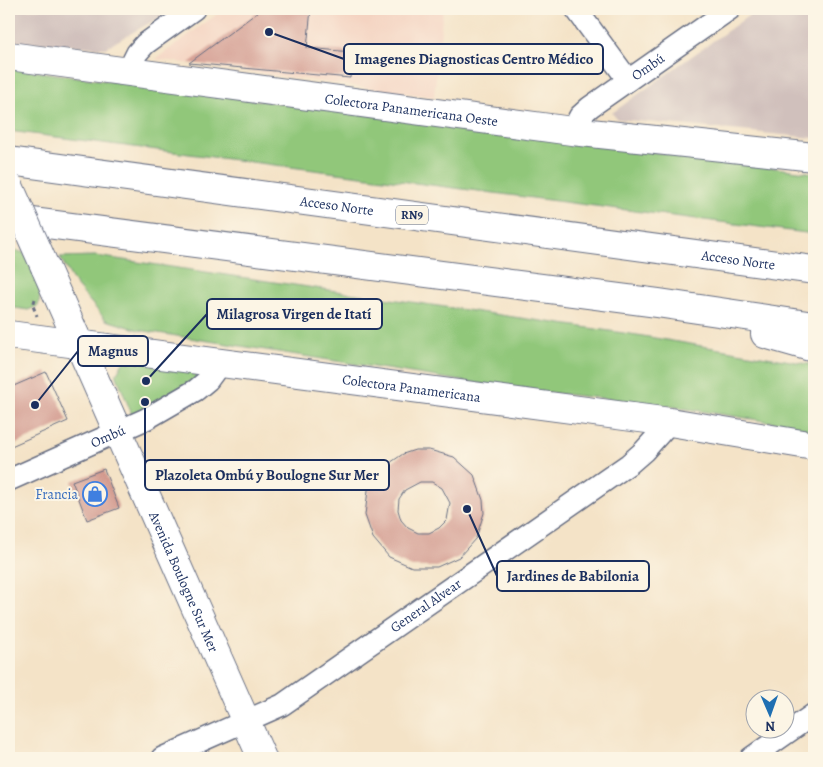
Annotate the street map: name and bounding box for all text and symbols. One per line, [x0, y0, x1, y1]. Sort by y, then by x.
callout: Imagenes Diagnosticas Centro Médico [344, 44, 603, 74]
text: Imagenes Diagnosticas Centro Médico [355, 49, 594, 69]
street label: Ombú [628, 49, 669, 85]
street label: Colectora Panamericana Oeste [324, 89, 499, 131]
street label: Acceso Norte [298, 191, 375, 220]
road number: RN9 [396, 206, 428, 224]
street label: Acceso Norte [699, 246, 776, 275]
callout: Milagrosa Virgen de Itatí [207, 299, 382, 329]
text: Milagrosa Virgen de Itatí [217, 304, 372, 324]
callout: Magnus [78, 336, 148, 366]
text: Magnus [88, 341, 138, 361]
street label: Colectora Panamericana [341, 370, 482, 407]
street label: Ombú [88, 420, 129, 453]
callout: Plazoleta Ombú y Boulogne Sur Mer [145, 460, 389, 490]
text: Plazoleta Ombú y Boulogne Sur Mer [155, 465, 379, 485]
shop icon: Francia [82, 481, 108, 507]
place label: Francia [35, 485, 78, 504]
street label: Avenida Boulogne Sur Mer [144, 508, 223, 656]
callout: Jardines de Babilonia [497, 561, 649, 591]
text: Jardines de Babilonia [507, 566, 640, 586]
street label: General Alvear [386, 574, 466, 637]
north arrow [746, 690, 796, 740]
text: N [765, 717, 776, 736]

